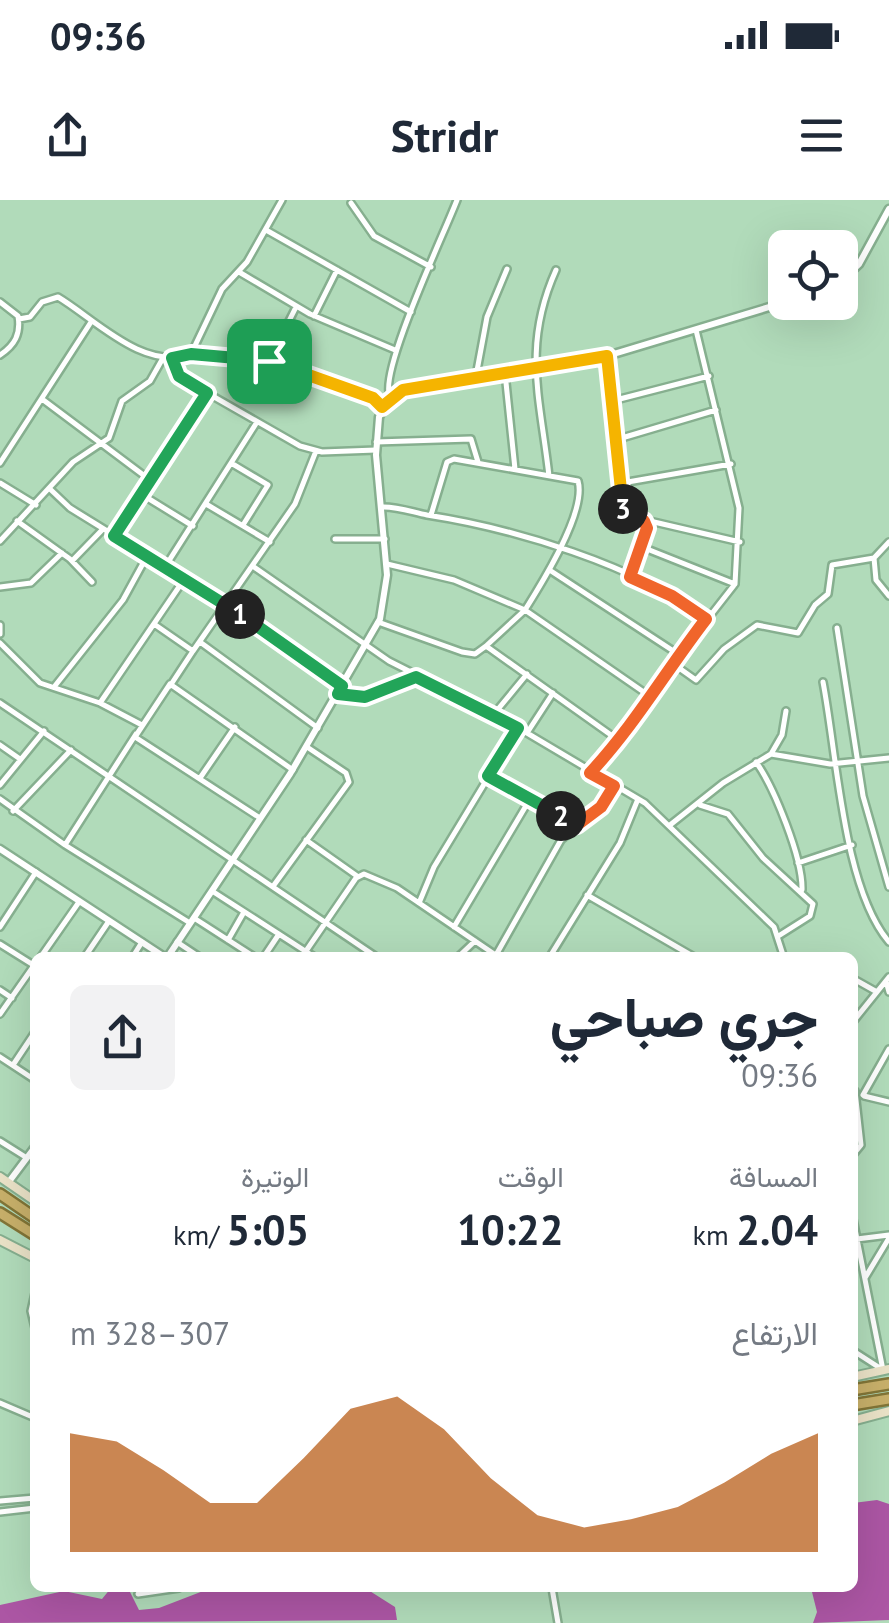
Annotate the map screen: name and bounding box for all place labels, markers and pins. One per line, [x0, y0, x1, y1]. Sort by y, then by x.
pin [227, 319, 312, 404]
pin: 3 [598, 484, 648, 534]
pin: 1 [215, 589, 265, 639]
pin: 2 [536, 791, 586, 841]

